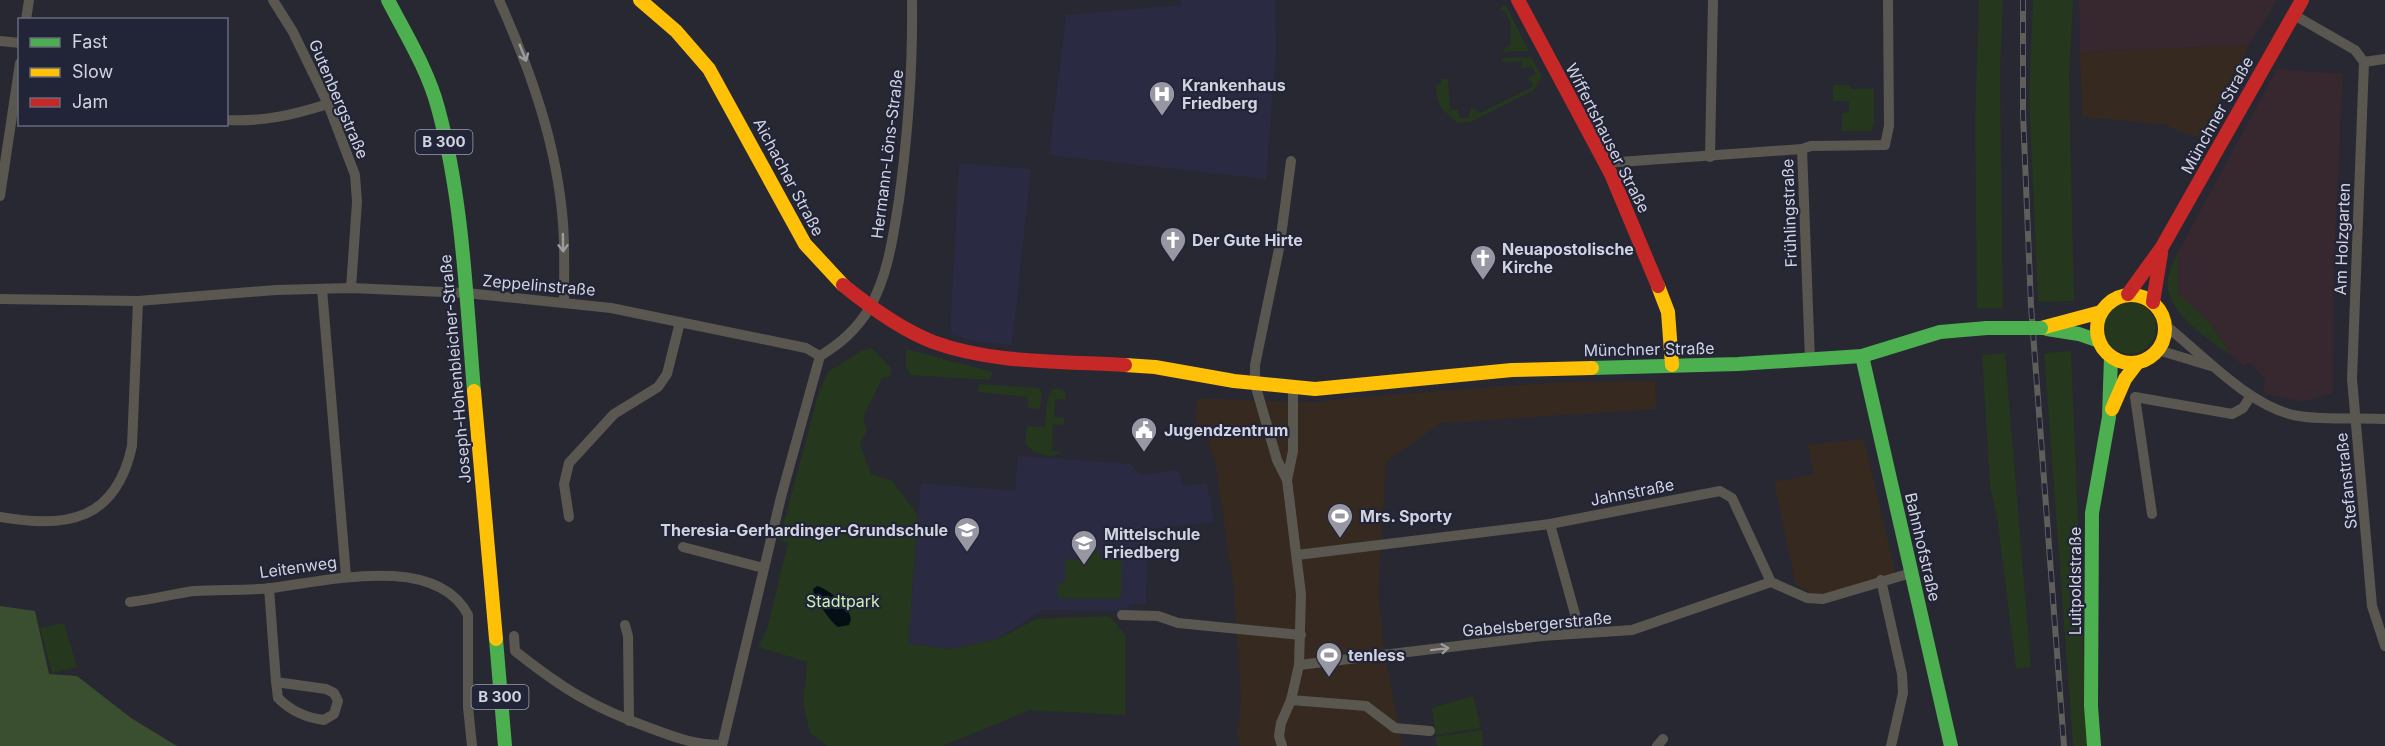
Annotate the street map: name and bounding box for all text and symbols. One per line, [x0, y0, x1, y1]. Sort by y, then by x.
legend [18, 18, 228, 126]
text: Fast [72, 31, 108, 52]
street label: Gutenbergstraße [305, 36, 373, 162]
one-way arrow [518, 44, 529, 62]
street label: Münchner Straße [2177, 53, 2257, 177]
street label: Wiffertshauser Straße [1562, 60, 1654, 216]
text: Slow [72, 61, 113, 82]
street label: Hermann-Löns-Straße [867, 68, 907, 240]
place label: Krankenhaus Friedberg [1182, 75, 1286, 113]
hospital icon: Krankenhaus Friedberg [1147, 79, 1177, 117]
text: Jam [72, 91, 108, 112]
street label: Aichacher Straße [749, 115, 829, 239]
road number: B 300 [416, 130, 472, 154]
street label: Frühlingstraße [1777, 158, 1801, 268]
street label: Am Holzgarten [2330, 182, 2354, 296]
church icon: Der Gute Hirte [1158, 225, 1188, 263]
place label: Der Gute Hirte [1192, 230, 1303, 250]
one-way arrow [557, 233, 569, 253]
place label: Neuapostolische Kirche [1502, 239, 1634, 277]
church icon: Neuapostolische Kirche [1468, 243, 1498, 281]
street label: Joseph-Hohenbleicher-Straße [435, 254, 475, 484]
street label: Zeppelinstraße [482, 270, 596, 300]
street label: Münchner Straße [1583, 338, 1715, 360]
public building icon: Jugendzentrum [1129, 415, 1159, 453]
place label: Jugendzentrum [1164, 420, 1288, 440]
street label: Stefanstraße [2331, 432, 2361, 530]
street label: Jahnstraße [1588, 474, 1676, 510]
street label: Bahnhofstraße [1901, 491, 1945, 603]
sports icon: Mrs. Sporty [1325, 501, 1355, 539]
place label: Mrs. Sporty [1360, 506, 1452, 526]
school or university icon: Theresia-Gerhardinger-Grundschule [952, 515, 982, 553]
place label: Theresia-Gerhardinger-Grundschule [660, 520, 948, 540]
place label: Mittelschule Friedberg [1104, 524, 1200, 562]
street label: Luitpoldstraße [2065, 527, 2085, 635]
school or university icon: Mittelschule Friedberg [1069, 528, 1099, 566]
street label: Leitenweg [258, 552, 338, 582]
park label: Stadtpark [806, 591, 880, 611]
street label: Gabelsbergerstraße [1461, 607, 1613, 641]
sports icon: tenless [1314, 640, 1344, 678]
one-way arrow [1429, 643, 1449, 654]
place label: tenless [1348, 645, 1405, 665]
road number: B 300 [472, 685, 528, 709]

